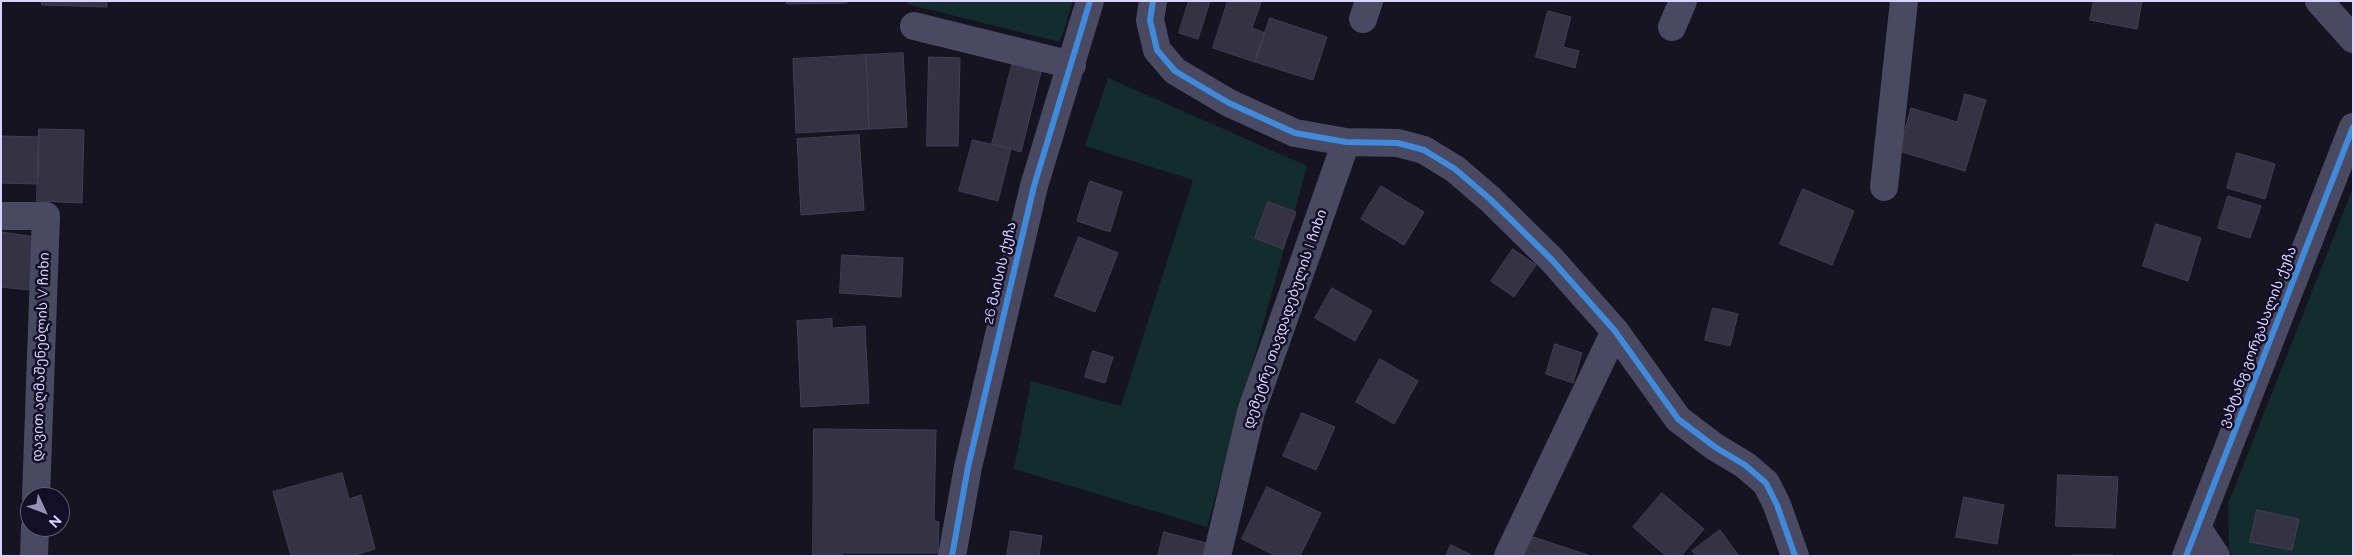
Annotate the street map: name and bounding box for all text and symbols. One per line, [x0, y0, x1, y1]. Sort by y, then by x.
street label: დემეტრე თავდადებულის I ჩიხი [1240, 207, 1330, 431]
street label: 26 მაისის ქუჩა [980, 220, 1020, 326]
street label: ვახტანგ გორგასალის ქუჩა [2216, 244, 2300, 430]
street label: დავით აღმაშენებლის V ჩიხი [29, 252, 53, 462]
north arrow [20, 487, 70, 537]
text: N [46, 512, 65, 531]

